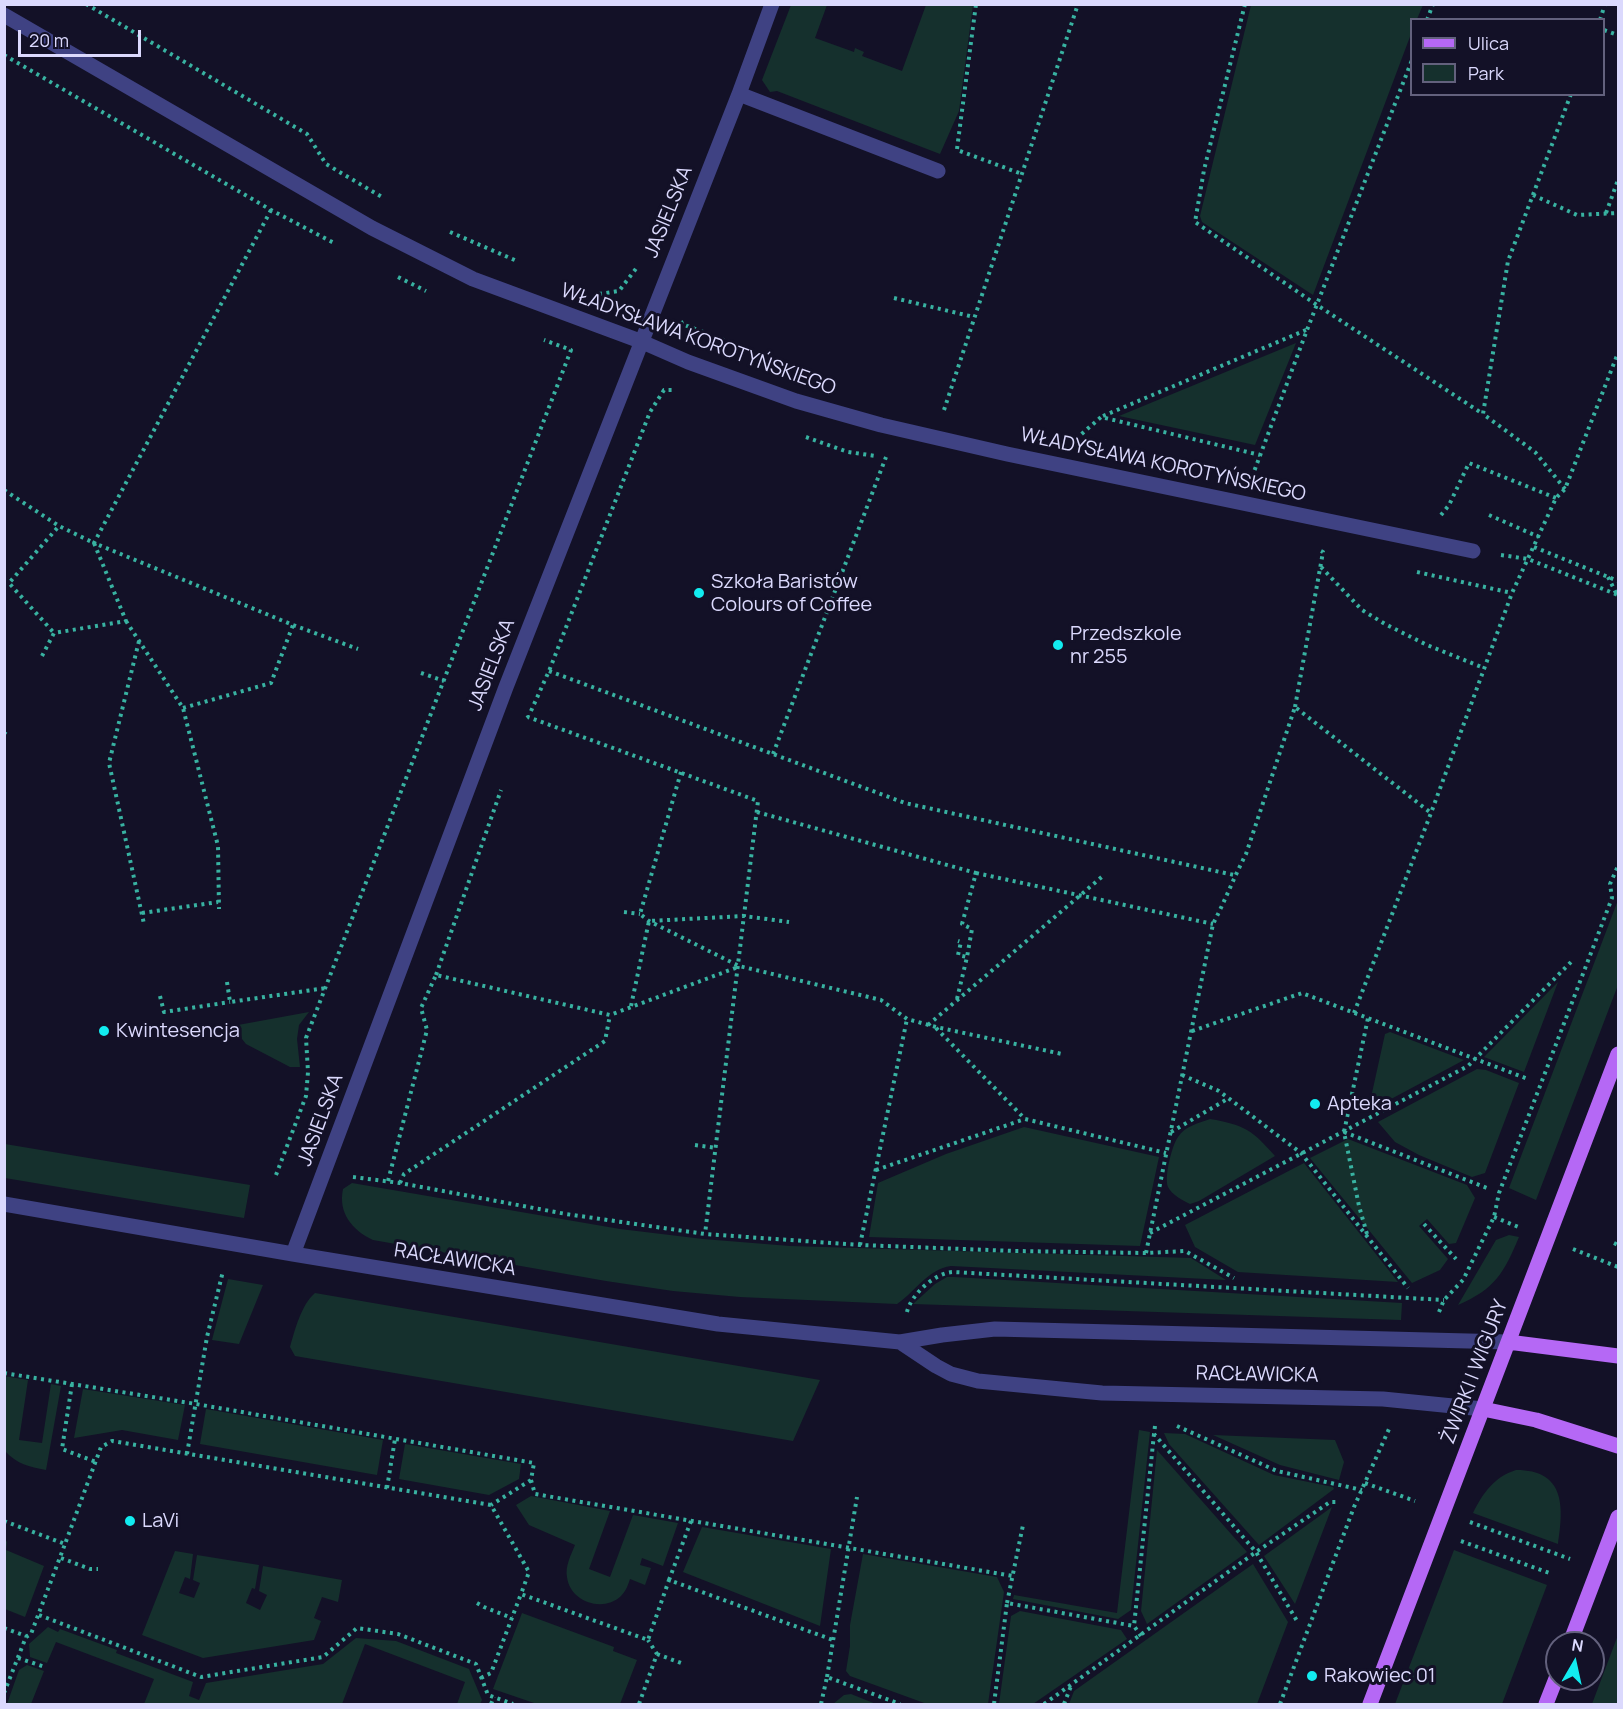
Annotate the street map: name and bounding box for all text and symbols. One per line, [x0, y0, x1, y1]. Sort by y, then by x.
scale bar [21, 18, 144, 56]
legend [1410, 18, 1605, 96]
text: 20 m [29, 28, 69, 52]
text: Ulica [1468, 31, 1509, 55]
text: Park [1468, 61, 1504, 85]
street label: JASIELSKA [640, 163, 698, 261]
street label: WŁADYSŁAWA KOROTYŃSKIEGO [557, 279, 839, 401]
street label: WŁADYSŁAWA KOROTYŃSKIEGO [1018, 423, 1308, 507]
place label: Szkoła Baristów Colours of Coffee [711, 570, 872, 617]
marker: Szkoła Baristów Colours of Coffee [692, 586, 706, 600]
street label: JASIELSKA [463, 616, 521, 714]
place label: Przedszkole nr 255 [1070, 622, 1182, 669]
marker: Przedszkole nr 255 [1051, 638, 1065, 652]
place label: Kwintesencja [116, 1019, 240, 1043]
marker: Kwintesencja [97, 1024, 111, 1038]
street label: JASIELSKA [293, 1070, 349, 1170]
place label: Apteka [1327, 1092, 1392, 1116]
marker: Apteka [1308, 1097, 1322, 1111]
street label: RACŁAWICKA [392, 1239, 518, 1281]
street label: ŻWIRKI I WIGURY [1436, 1297, 1514, 1447]
street label: RACŁAWICKA [1195, 1362, 1319, 1388]
place label: LaVi [142, 1509, 179, 1533]
marker: LaVi [123, 1514, 137, 1528]
north arrow [1545, 1631, 1605, 1691]
text: N [1570, 1633, 1585, 1657]
place label: Rakowiec 01 [1324, 1664, 1436, 1688]
marker: Rakowiec 01 [1305, 1669, 1319, 1683]

